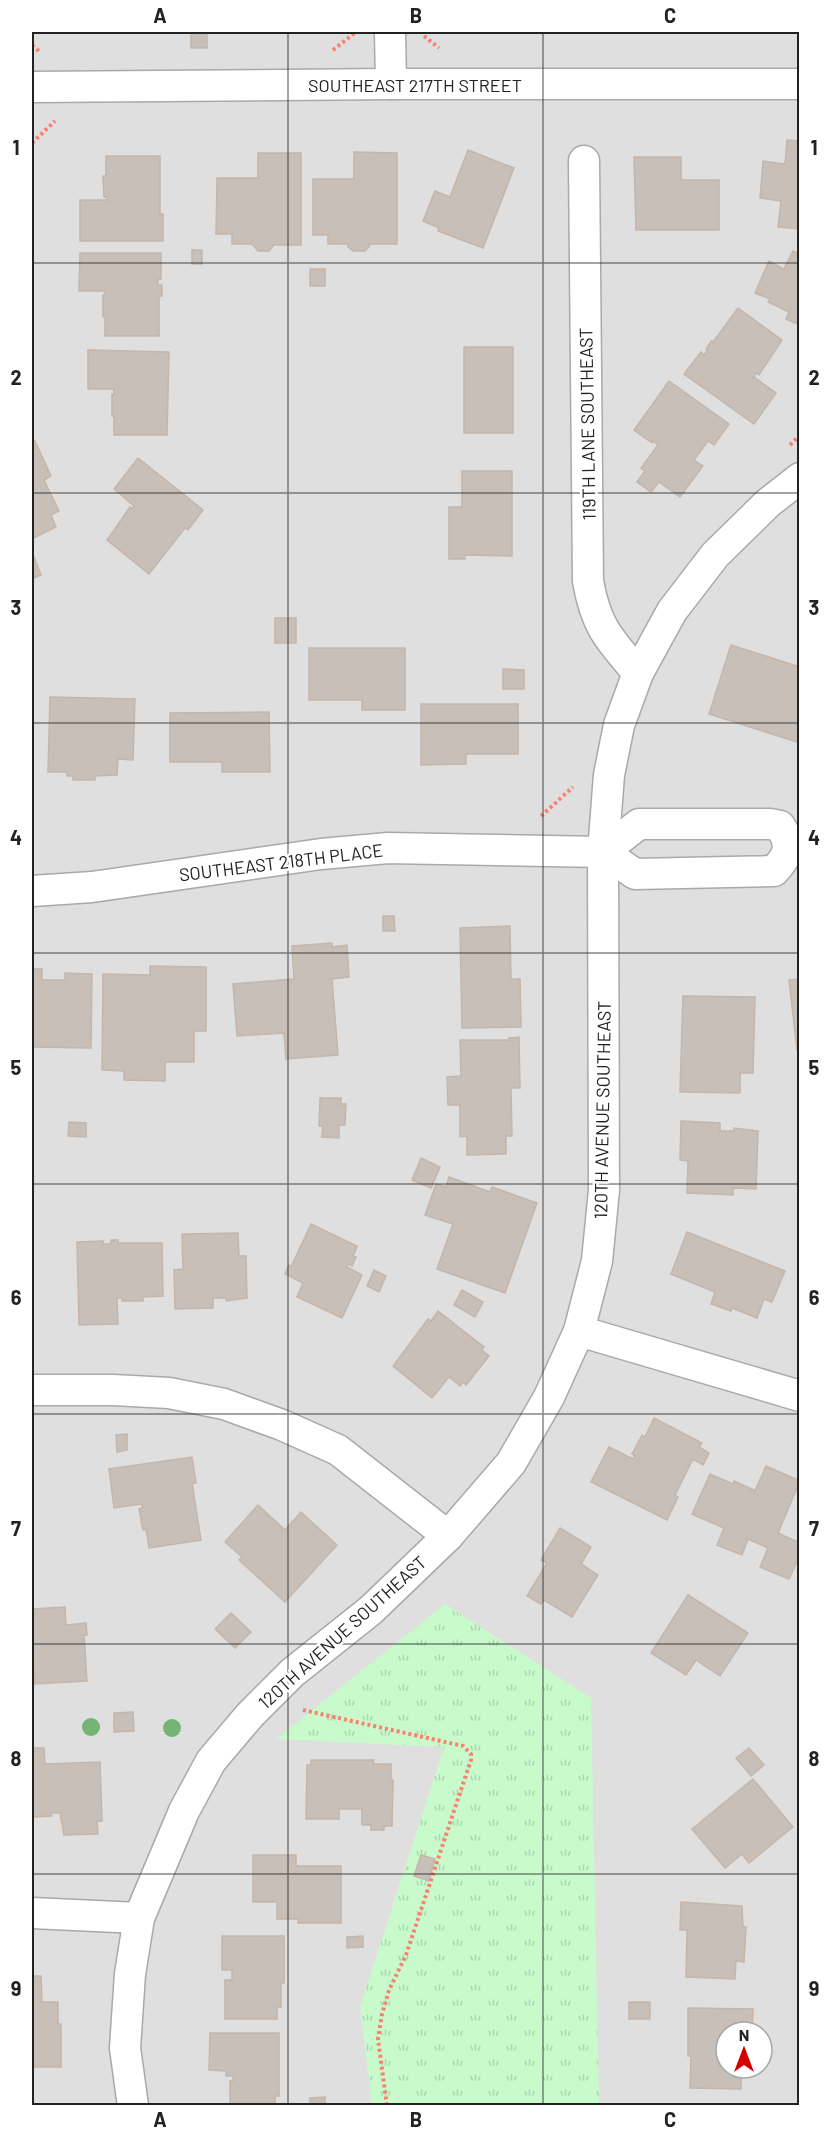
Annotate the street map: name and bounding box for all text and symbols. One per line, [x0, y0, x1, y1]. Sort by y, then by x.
text: A [153, 3, 167, 27]
text: B [410, 3, 422, 27]
text: C [664, 3, 676, 27]
street label: SOUTHEAST 217TH STREET [308, 74, 522, 96]
text: 1 [12, 135, 20, 159]
text: 1 [810, 135, 818, 159]
street label: 119TH LANE SOUTHEAST [574, 327, 600, 521]
text: 2 [10, 365, 22, 389]
text: 2 [808, 365, 820, 389]
text: 3 [11, 595, 21, 619]
text: 3 [809, 595, 819, 619]
text: 4 [10, 825, 22, 849]
text: 4 [808, 825, 820, 849]
street label: SOUTHEAST 218TH PLACE [178, 839, 384, 885]
street label: 120TH AVENUE SOUTHEAST [589, 1001, 615, 1219]
text: 5 [11, 1055, 22, 1079]
text: 5 [809, 1055, 820, 1079]
text: 6 [11, 1285, 22, 1309]
text: 6 [809, 1285, 820, 1309]
text: 7 [11, 1516, 21, 1540]
text: 7 [809, 1516, 819, 1540]
street label: 120TH AVENUE SOUTHEAST [254, 1551, 430, 1713]
text: 8 [11, 1746, 22, 1770]
text: 8 [809, 1746, 820, 1770]
text: 9 [11, 1976, 21, 2000]
text: 9 [809, 1976, 819, 2000]
north arrow [714, 2020, 774, 2080]
text: N [739, 2025, 749, 2044]
text: A [153, 2107, 167, 2131]
text: B [410, 2107, 422, 2131]
text: C [664, 2107, 676, 2131]

